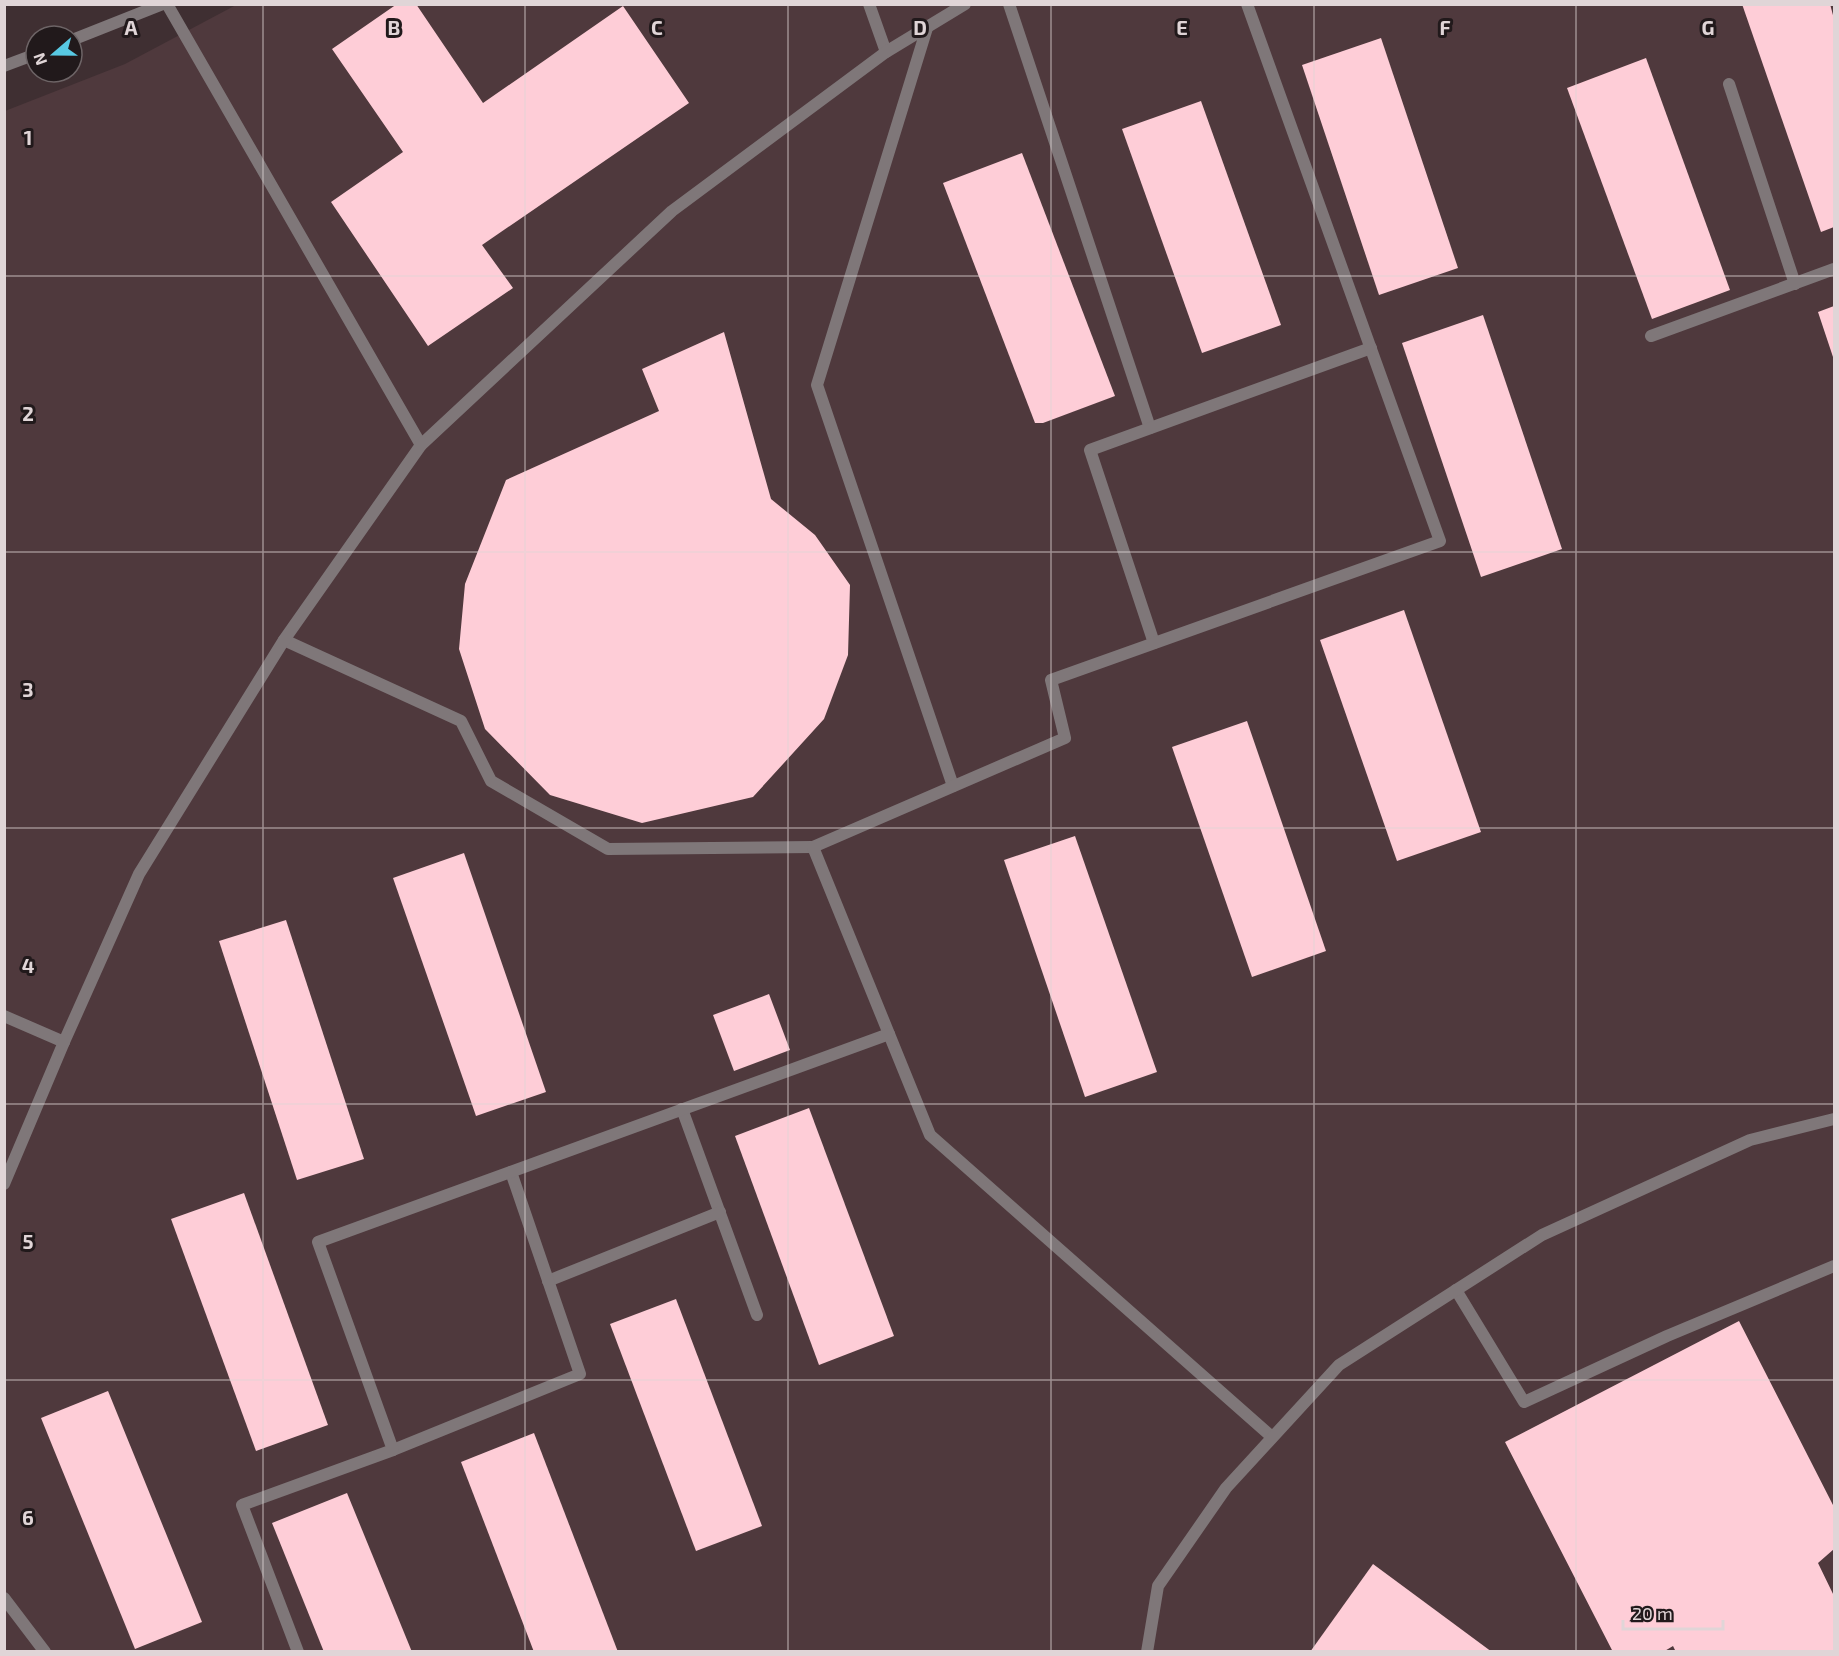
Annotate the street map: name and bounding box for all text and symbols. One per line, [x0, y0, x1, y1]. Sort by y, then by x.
text: A [124, 15, 138, 39]
text: B [388, 15, 400, 39]
text: C [651, 15, 663, 39]
text: D [913, 15, 927, 39]
text: E [1176, 15, 1188, 39]
text: F [1439, 15, 1451, 39]
text: G [1702, 15, 1714, 39]
north arrow [24, 24, 84, 84]
text: N [29, 51, 50, 68]
text: 1 [24, 125, 32, 149]
text: 2 [22, 401, 34, 425]
text: 3 [22, 677, 34, 701]
text: 4 [22, 953, 35, 977]
text: 5 [22, 1229, 34, 1253]
text: 6 [22, 1505, 34, 1529]
scale bar [1623, 1593, 1724, 1631]
text: 20 m [1632, 1602, 1673, 1624]

